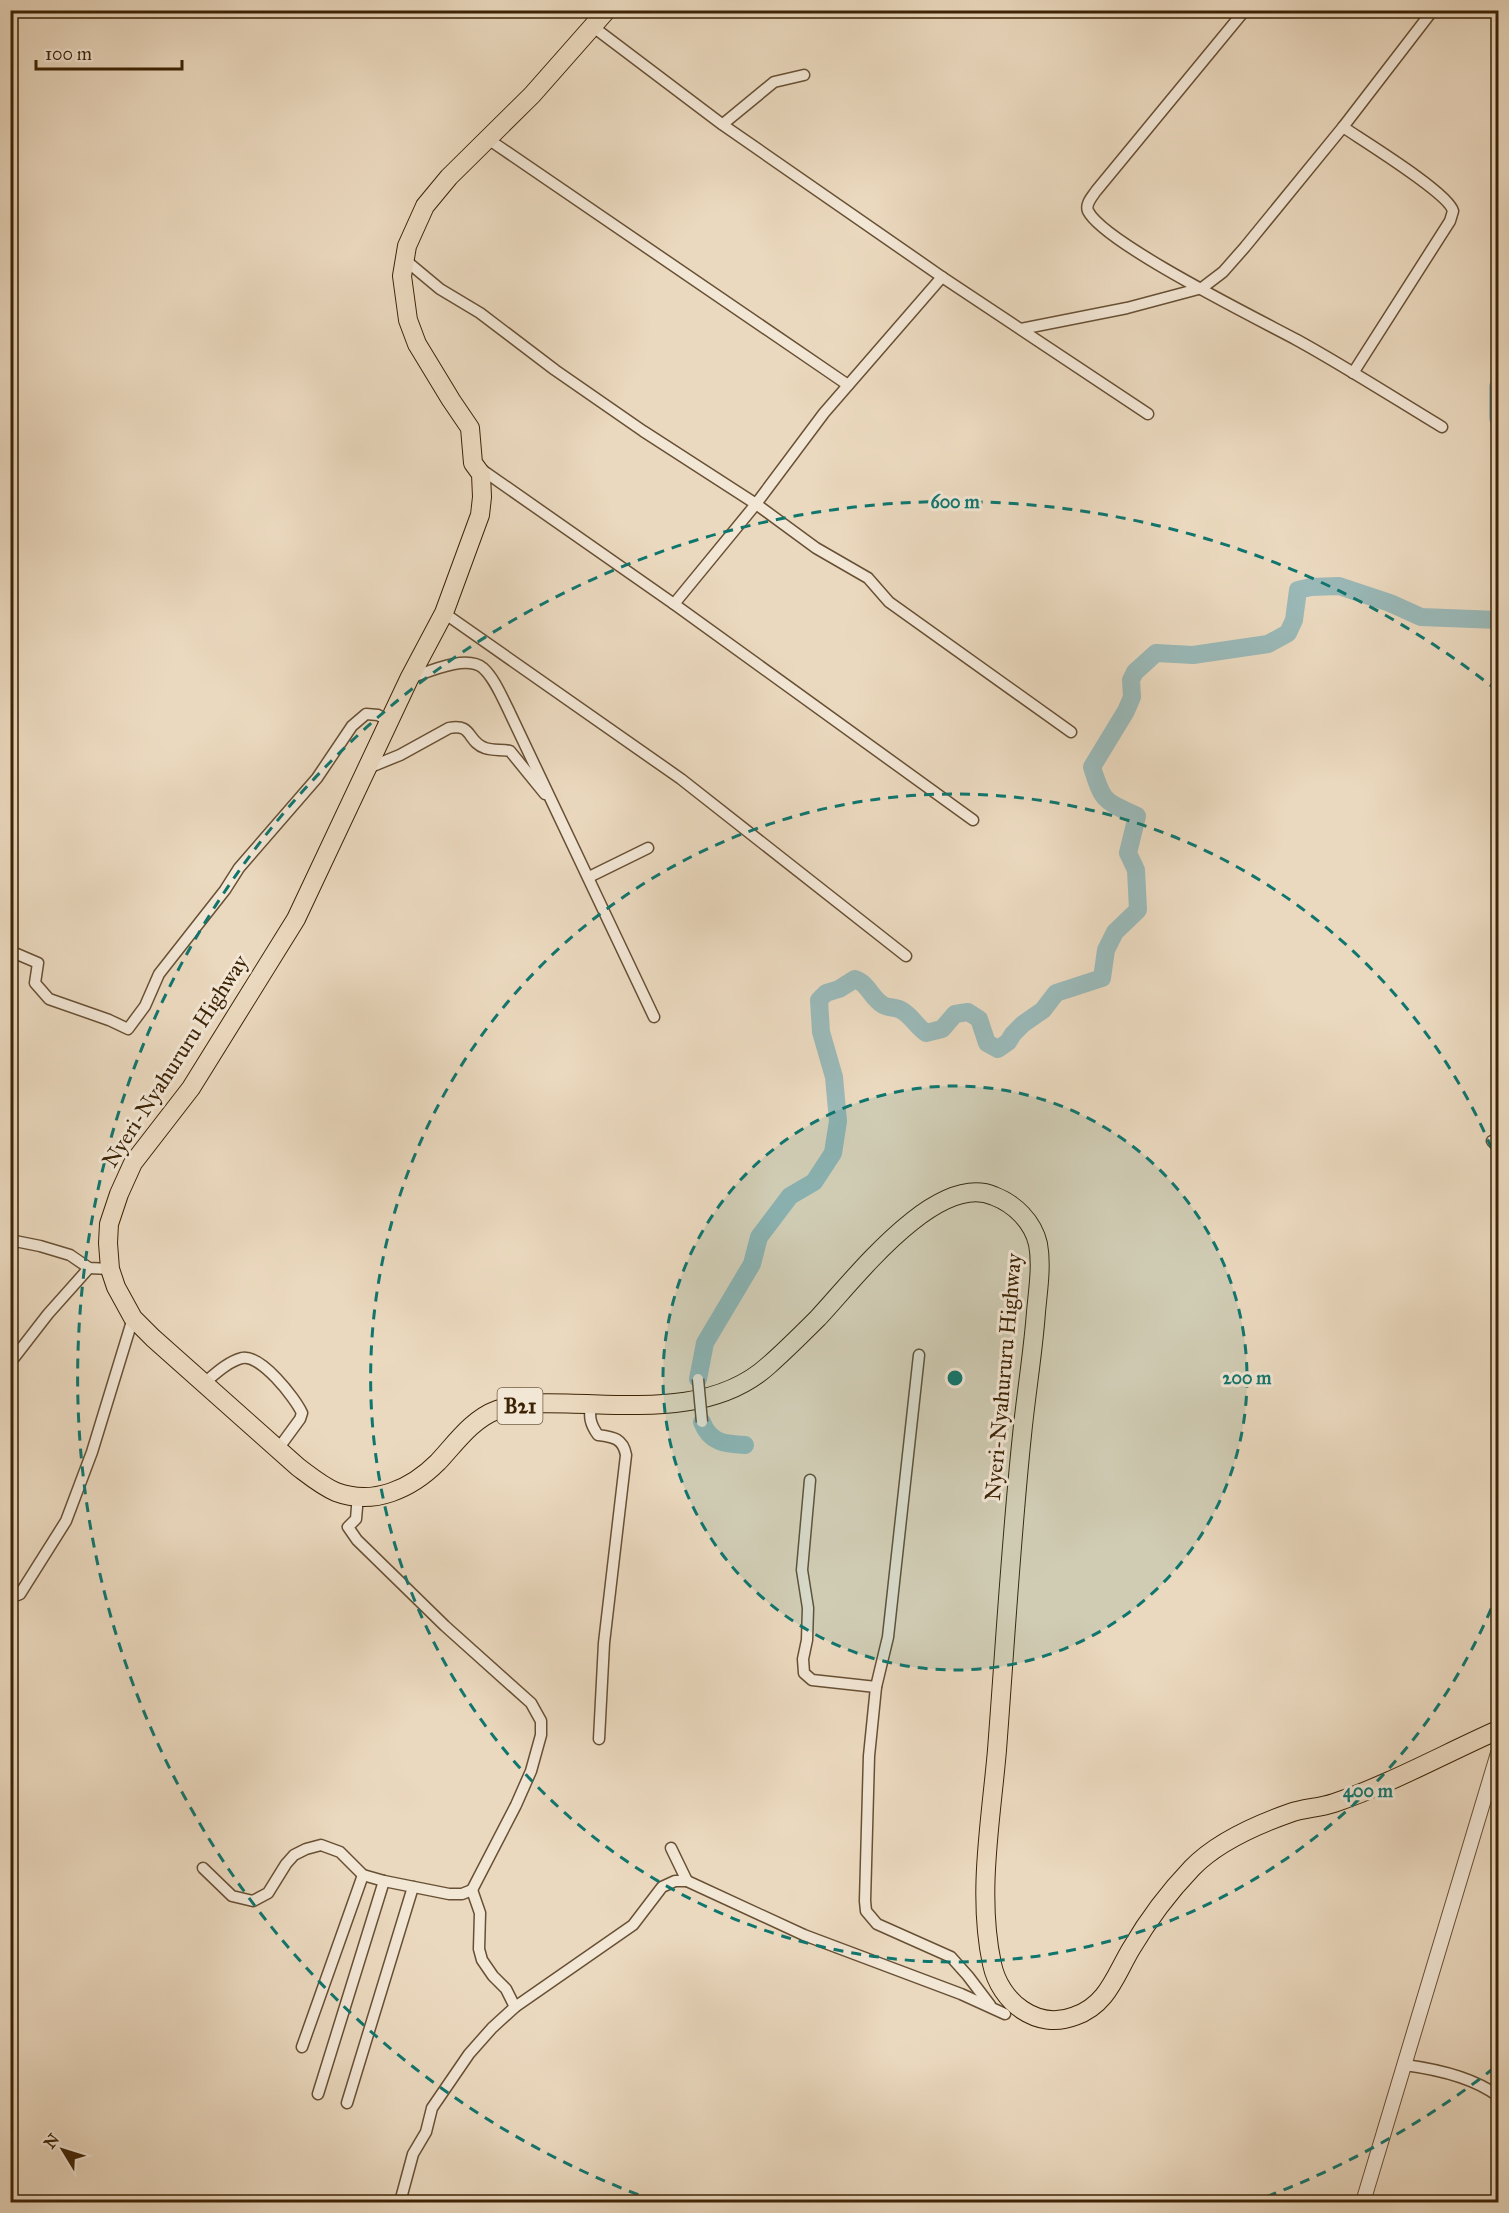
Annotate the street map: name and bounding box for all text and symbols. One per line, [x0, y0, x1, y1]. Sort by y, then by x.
scale bar [36, 33, 182, 71]
text: 100 m [45, 43, 92, 65]
text: 600 m [930, 491, 980, 513]
street label: Nyeri-Nyahururu Highway [96, 949, 254, 1172]
street label: Nyeri-Nyahururu Highway [979, 1251, 1027, 1502]
text: 200 m [1223, 1367, 1272, 1389]
centre of rings [945, 1368, 965, 1388]
road number: B21 [498, 1388, 542, 1424]
text: 400 m [1343, 1780, 1394, 1803]
north arrow [33, 2120, 93, 2180]
text: N [40, 2130, 63, 2152]

